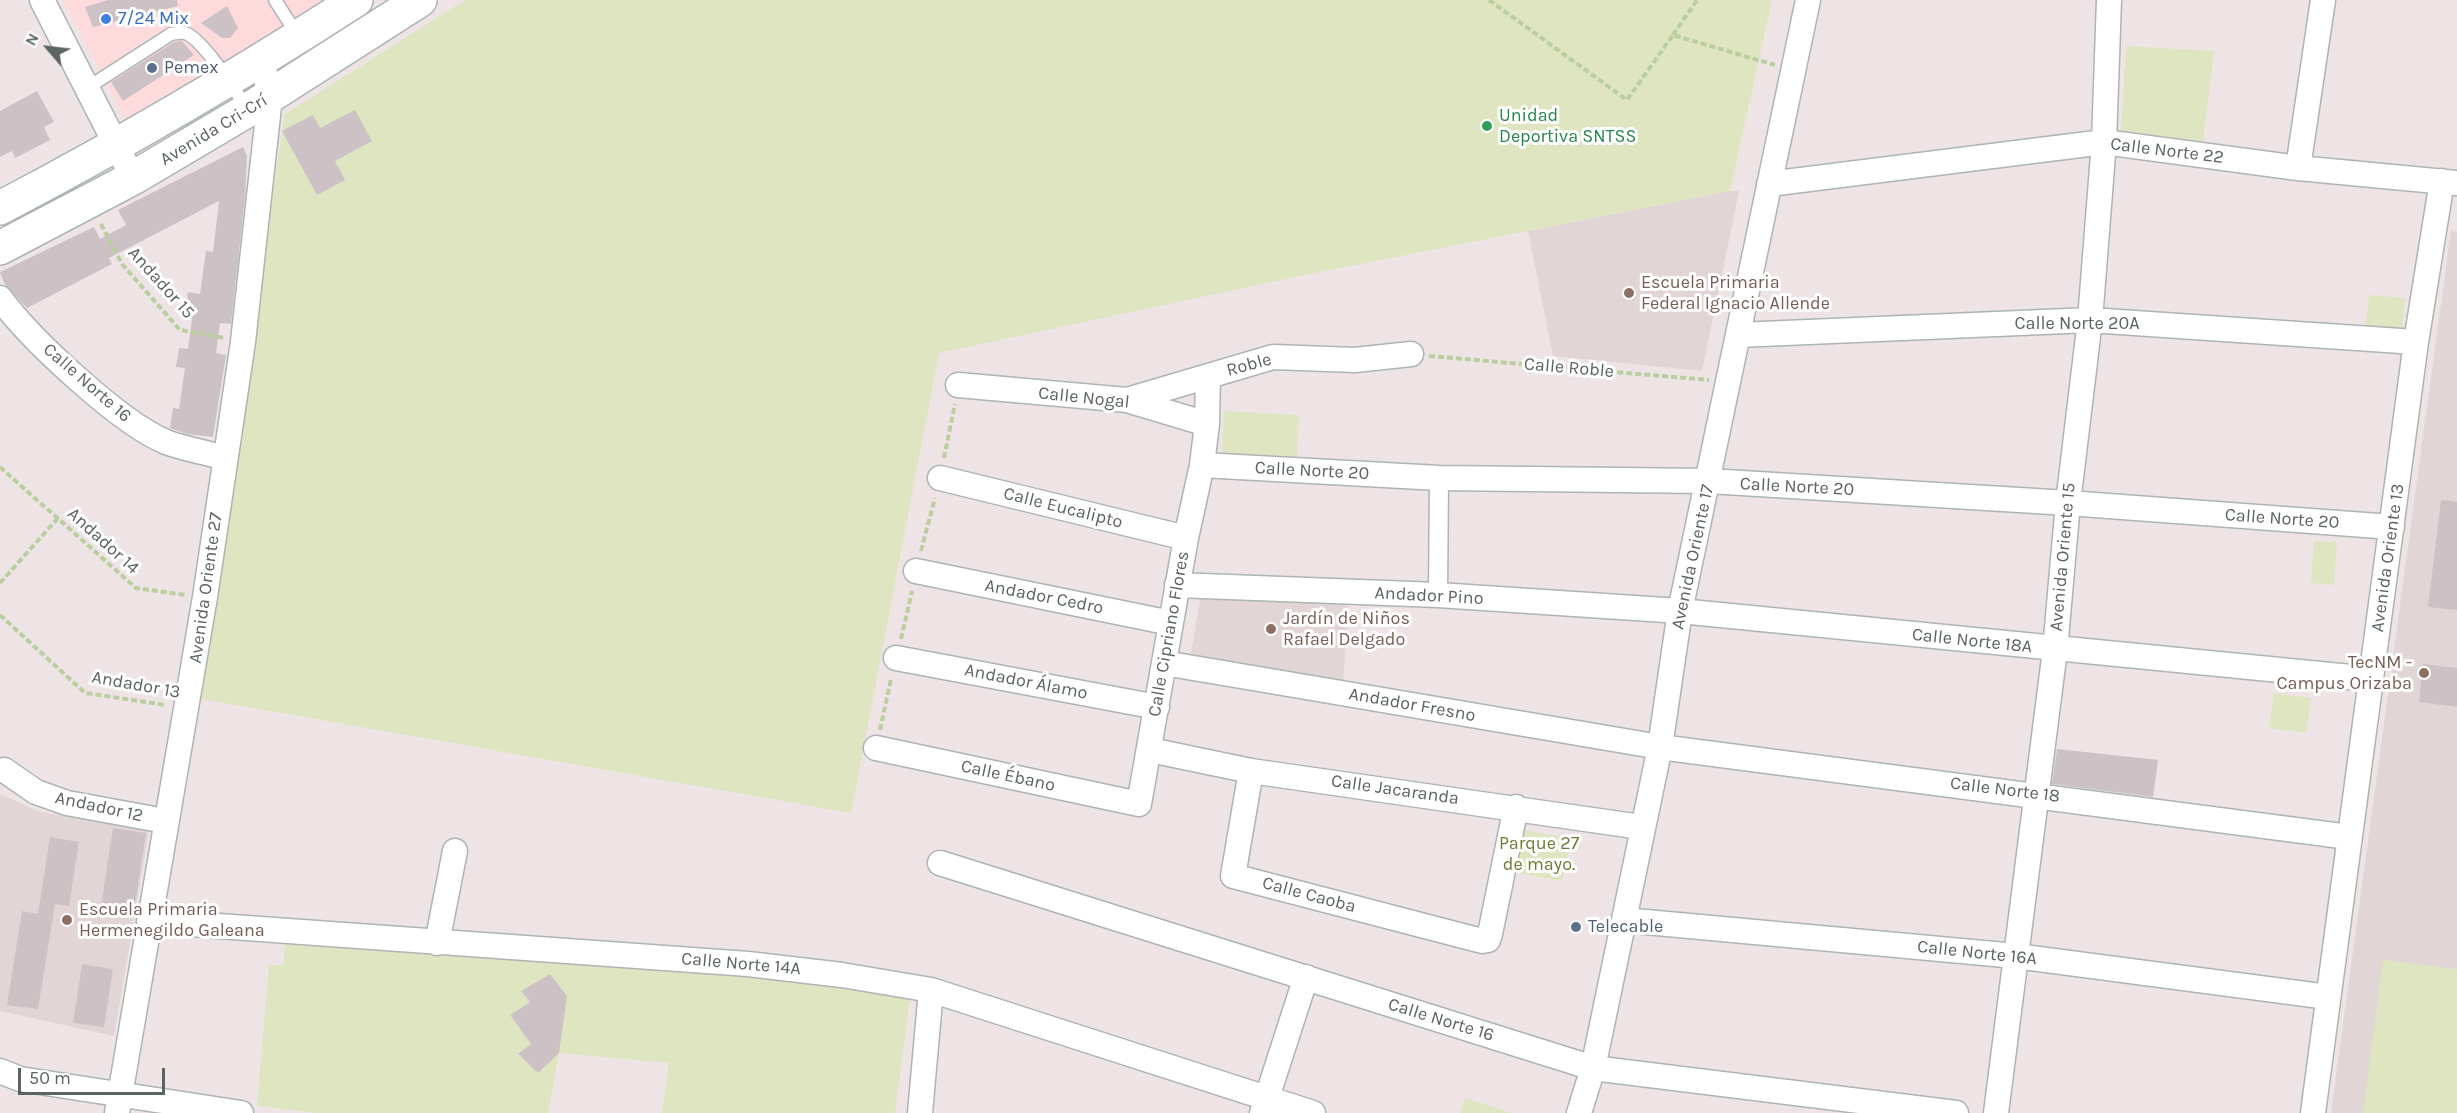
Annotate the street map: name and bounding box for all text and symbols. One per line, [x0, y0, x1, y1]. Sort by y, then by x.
place label: 7/24 Mix [118, 8, 189, 30]
marker: 7/24 Mix [99, 12, 113, 26]
north arrow [18, 18, 78, 78]
text: N [21, 30, 43, 49]
place label: Pemex [164, 57, 218, 79]
marker: Pemex [145, 61, 159, 75]
street label: Avenida Cri-Crí [156, 89, 272, 171]
place label: Unidad Deportiva SNTSS [1499, 105, 1636, 148]
marker: Unidad Deportiva SNTSS [1480, 119, 1494, 133]
street label: Calle Norte 22 [2109, 133, 2225, 169]
street label: Andador 15 [123, 243, 199, 323]
place label: Escuela Primaria Federal Ignacio Allende [1641, 272, 1830, 314]
marker: Escuela Primaria Federal Ignacio Allende [1622, 286, 1636, 300]
street label: Calle Norte 20A [2015, 313, 2139, 335]
street label: Calle Norte 16 [39, 339, 135, 427]
street label: Roble [1224, 349, 1274, 381]
street label: Calle Roble [1523, 353, 1615, 383]
street label: Calle Nogal [1037, 382, 1131, 414]
street label: Calle Norte 20 [1254, 457, 1370, 485]
street label: Calle Norte 20 [1739, 473, 1855, 501]
street label: Avenida Oriente 15 [2046, 482, 2080, 632]
street label: Avenida Oriente 13 [2367, 482, 2409, 634]
street label: Calle Eucalipto [1001, 483, 1125, 533]
street label: Avenida Oriente 17 [1667, 483, 1719, 631]
street label: Andador 14 [63, 503, 143, 579]
street label: Calle Norte 20 [2224, 504, 2340, 534]
street label: Avenida Oriente 27 [185, 511, 227, 665]
street label: Calle Cipriano Flores [1144, 550, 1194, 718]
street label: Andador Cedro [983, 575, 1105, 619]
street label: Andador Pino [1374, 582, 1484, 610]
place label: Jardín de Niños Rafael Delgado [1283, 608, 1410, 650]
marker: Jardín de Niños Rafael Delgado [1264, 622, 1278, 636]
street label: Calle Norte 18A [1911, 624, 2033, 658]
place label: TecNM - Campus Orizaba [2277, 652, 2412, 694]
street label: Andador Álamo [963, 659, 1089, 705]
marker: TecNM - Campus Orizaba [2417, 666, 2431, 680]
street label: Andador 13 [90, 667, 182, 703]
street label: Andador Fresno [1347, 683, 1477, 727]
street label: Calle Ébano [959, 755, 1057, 797]
street label: Calle Jacaranda [1330, 770, 1460, 810]
street label: Calle Norte 18 [1949, 773, 2061, 807]
street label: Andador 12 [53, 787, 145, 827]
park label: Parque 27 de mayo. [1499, 833, 1579, 876]
street label: Calle Caoba [1260, 872, 1358, 918]
place label: Escuela Primaria Hermenegildo Galeana [79, 899, 265, 942]
marker: Escuela Primaria Hermenegildo Galeana [60, 913, 74, 927]
place label: Telecable [1588, 916, 1663, 938]
marker: Telecable [1569, 920, 1583, 934]
street label: Calle Norte 16A [1916, 936, 2038, 970]
street label: Calle Norte 14A [680, 948, 802, 980]
street label: Calle Norte 16 [1385, 994, 1497, 1046]
scale bar [21, 1056, 168, 1094]
text: 50 m [29, 1067, 71, 1089]

